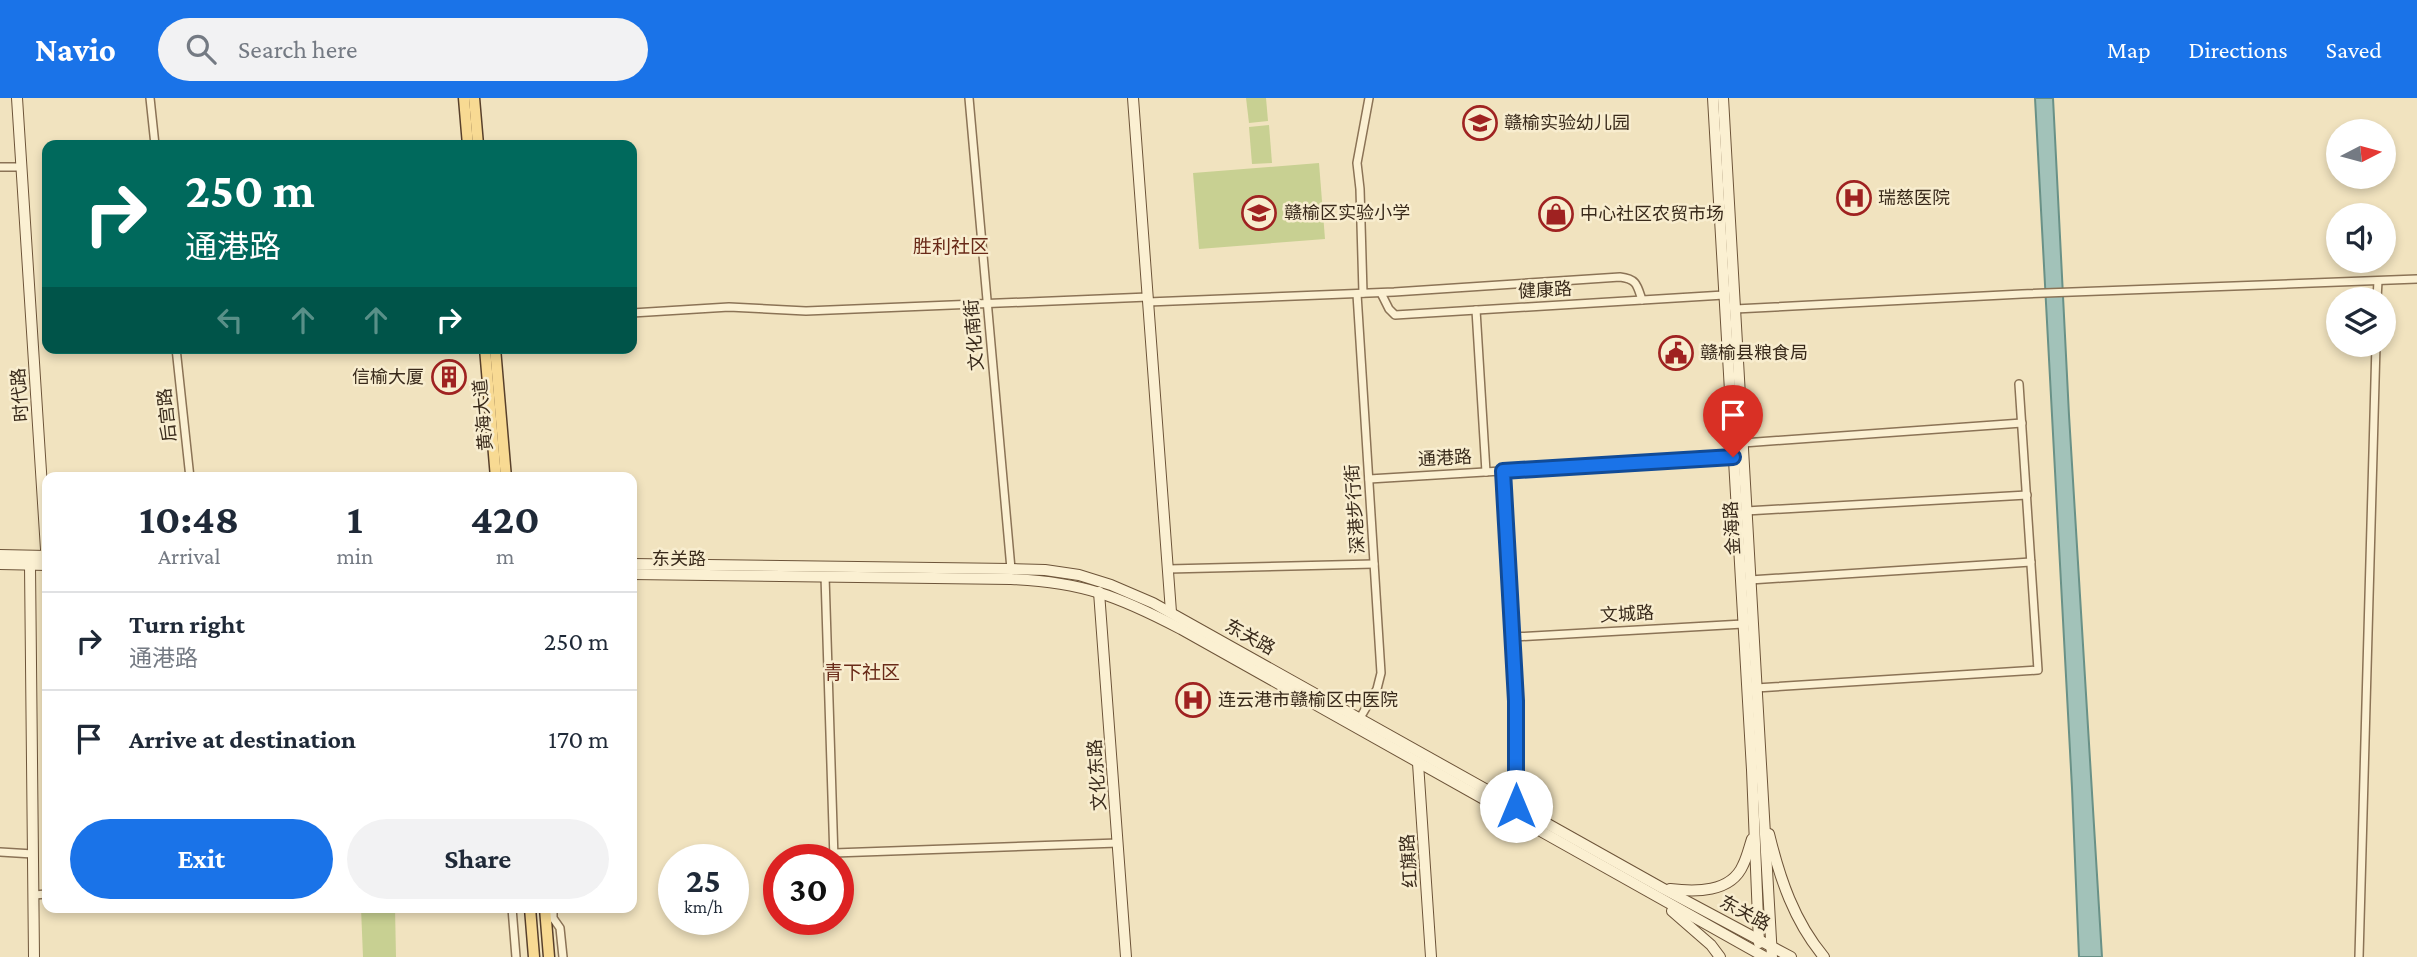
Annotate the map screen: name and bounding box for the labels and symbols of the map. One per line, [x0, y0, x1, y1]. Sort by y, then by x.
school or university icon: 赣榆实验幼儿园 [1461, 104, 1499, 142]
place label: 赣榆实验幼儿园 [1504, 113, 1630, 133]
north arrow [2326, 119, 2396, 189]
hospital icon: 瑞慈医院 [1835, 179, 1873, 217]
place label: 瑞慈医院 [1878, 188, 1950, 208]
school or university icon: 赣榆区实验小学 [1240, 194, 1278, 232]
shop icon: 中心社区农贸市场 [1537, 195, 1575, 233]
place label: 赣榆区实验小学 [1284, 203, 1410, 223]
place label: 中心社区农贸市场 [1580, 204, 1724, 224]
district label: 胜利社区 [913, 236, 989, 257]
street label: 健康路 [1518, 279, 1572, 301]
street label: 文化南街 [961, 298, 987, 372]
public building icon: 赣榆县粮食局 [1657, 334, 1695, 372]
place label: 赣榆县粮食局 [1700, 343, 1808, 363]
building icon: 信榆大厦 [430, 358, 468, 396]
street label: 时代路 [8, 367, 32, 423]
place label: 信榆大厦 [352, 367, 424, 387]
street label: 黄海大道 [470, 378, 496, 452]
pin [1703, 385, 1763, 457]
street label: 后宫路 [154, 387, 180, 443]
street label: 通港路 [1418, 447, 1472, 469]
street label: 深港步行街 [1342, 463, 1368, 555]
street label: 金海路 [1721, 501, 1743, 555]
street label: 东关路 [652, 549, 706, 569]
street label: 文城路 [1600, 603, 1654, 625]
street label: 东关路 [1222, 615, 1278, 659]
district label: 青下社区 [824, 662, 900, 683]
hospital icon: 连云港市赣榆区中医院 [1174, 681, 1212, 719]
place label: 连云港市赣榆区中医院 [1218, 690, 1398, 710]
street label: 文化东路 [1085, 738, 1109, 812]
position arrow [1479, 769, 1553, 843]
street label: 红旗路 [1397, 833, 1421, 889]
speed limit sign: 30 [763, 844, 854, 935]
street label: 东关路 [1716, 891, 1774, 935]

